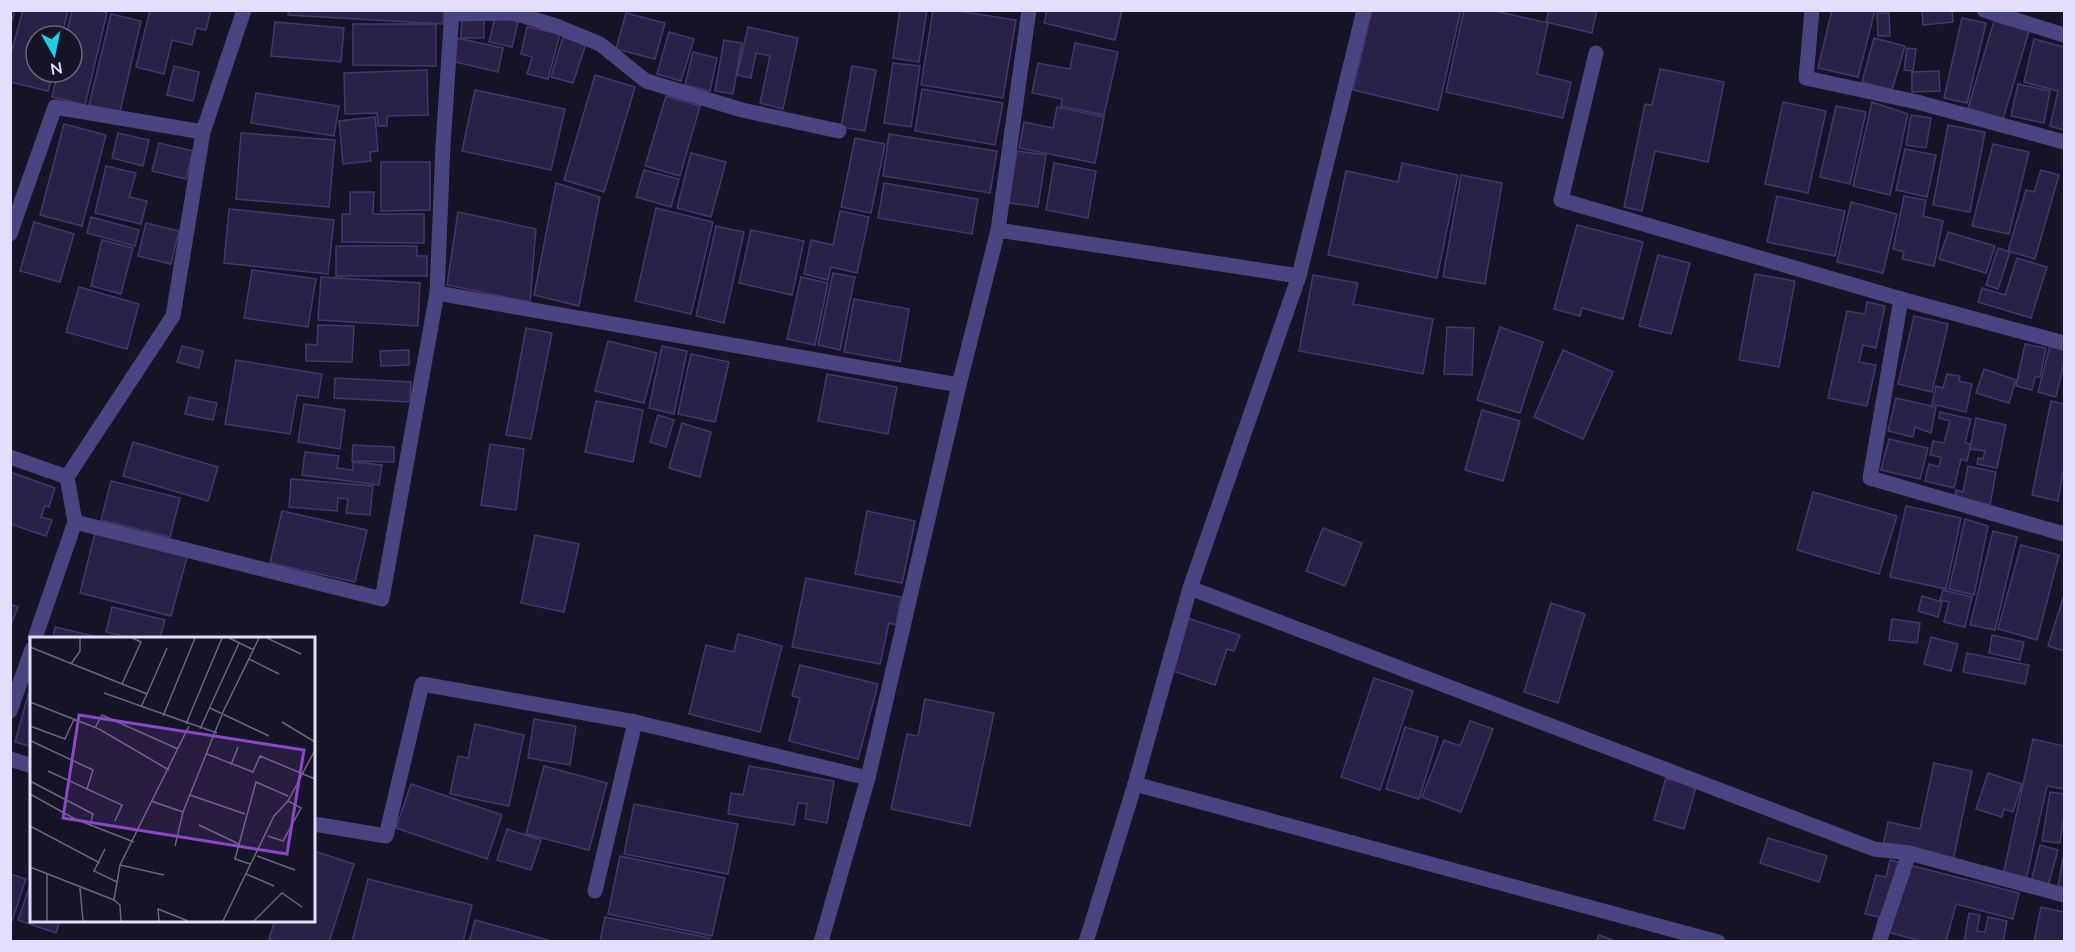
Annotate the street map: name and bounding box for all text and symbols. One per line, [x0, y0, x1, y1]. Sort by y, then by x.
north arrow [24, 24, 84, 84]
text: N [49, 58, 64, 80]
inset map [30, 637, 315, 922]

